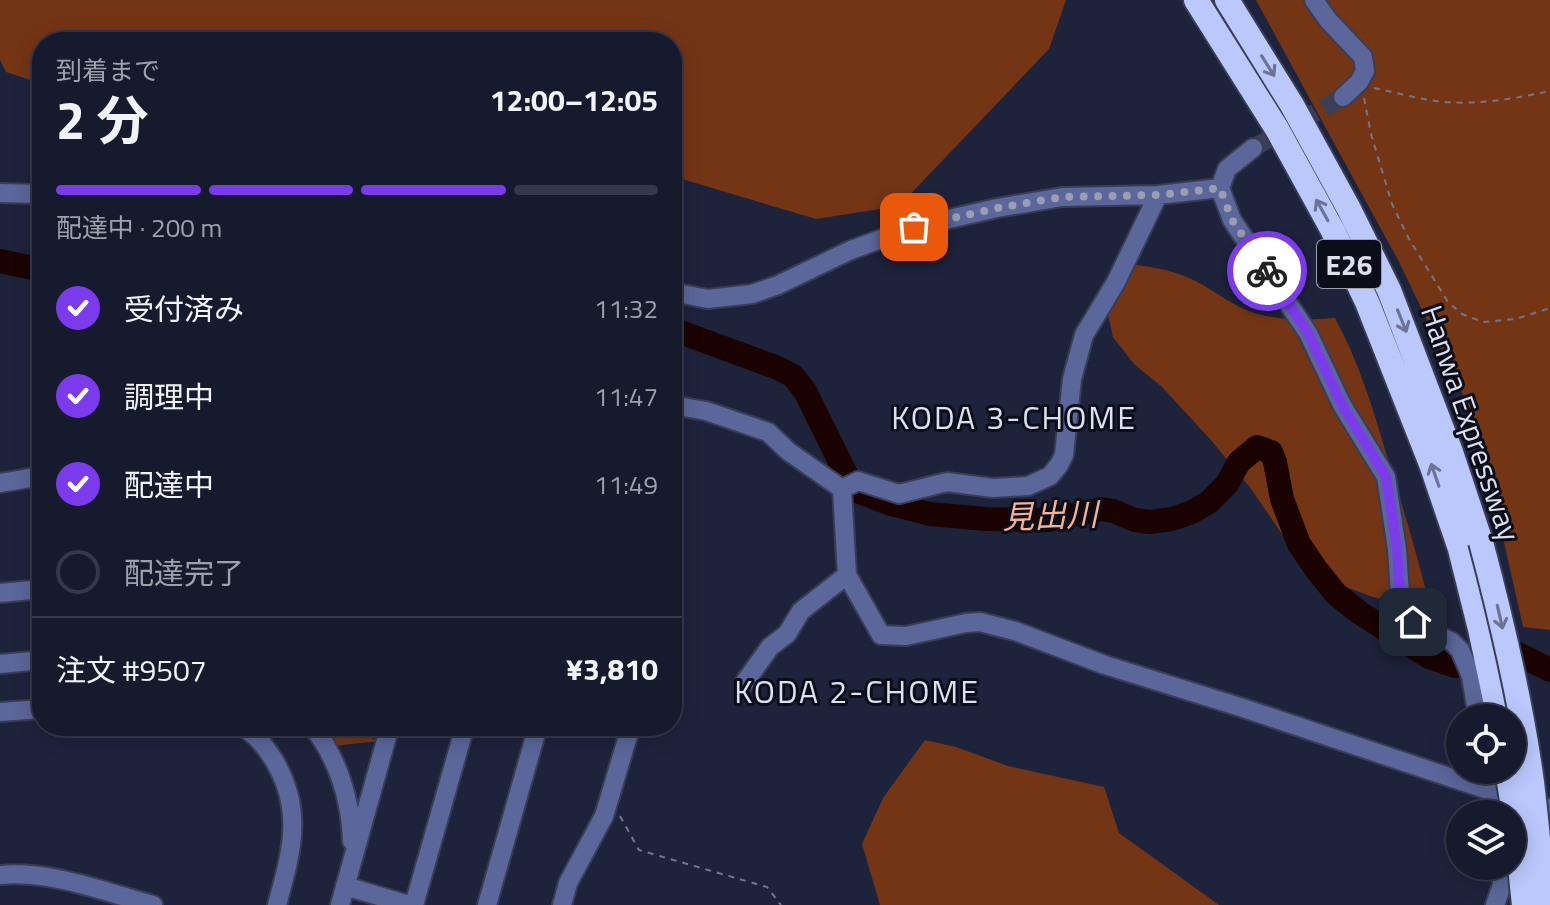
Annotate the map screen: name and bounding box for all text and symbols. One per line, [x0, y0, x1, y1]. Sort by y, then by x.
text: 到着まで [56, 51, 160, 90]
one-way arrow [1260, 54, 1276, 77]
text: 12:00–12:05 [490, 77, 658, 123]
text: 2 分 [56, 80, 149, 159]
pin [880, 193, 948, 261]
one-way arrow [1314, 199, 1330, 222]
icon: bag [892, 205, 936, 249]
text: 配達中 · 200 m [56, 208, 222, 247]
courier [1227, 231, 1307, 311]
road number: E26 [1317, 240, 1381, 288]
icon: bike [1245, 249, 1289, 293]
icon: check [56, 286, 100, 330]
text: 受付済み [124, 286, 244, 332]
text: 11:32 [594, 289, 658, 328]
street label: Hanwa Expressway [1409, 299, 1533, 547]
one-way arrow [1395, 308, 1410, 333]
icon: check [56, 374, 100, 418]
text: 調理中 [124, 374, 214, 420]
text: 11:47 [594, 377, 658, 416]
district label: KODA 3-CHOME [891, 393, 1137, 441]
icon: check [56, 462, 100, 506]
text: 配達中 [124, 462, 214, 508]
one-way arrow [1426, 462, 1441, 487]
text: 11:49 [594, 465, 658, 504]
water label: 見出川 [1001, 489, 1102, 541]
text: 配達完了 [124, 550, 244, 596]
pin [1379, 588, 1447, 656]
icon: home [1391, 600, 1435, 644]
one-way arrow [1494, 604, 1509, 629]
text: ¥3,810 [566, 646, 658, 692]
text: 注文 #9507 [56, 647, 207, 693]
district label: KODA 2-CHOME [734, 667, 980, 715]
map controls [1446, 704, 1526, 880]
button: locate [1446, 704, 1526, 784]
button: layers [1446, 800, 1526, 880]

